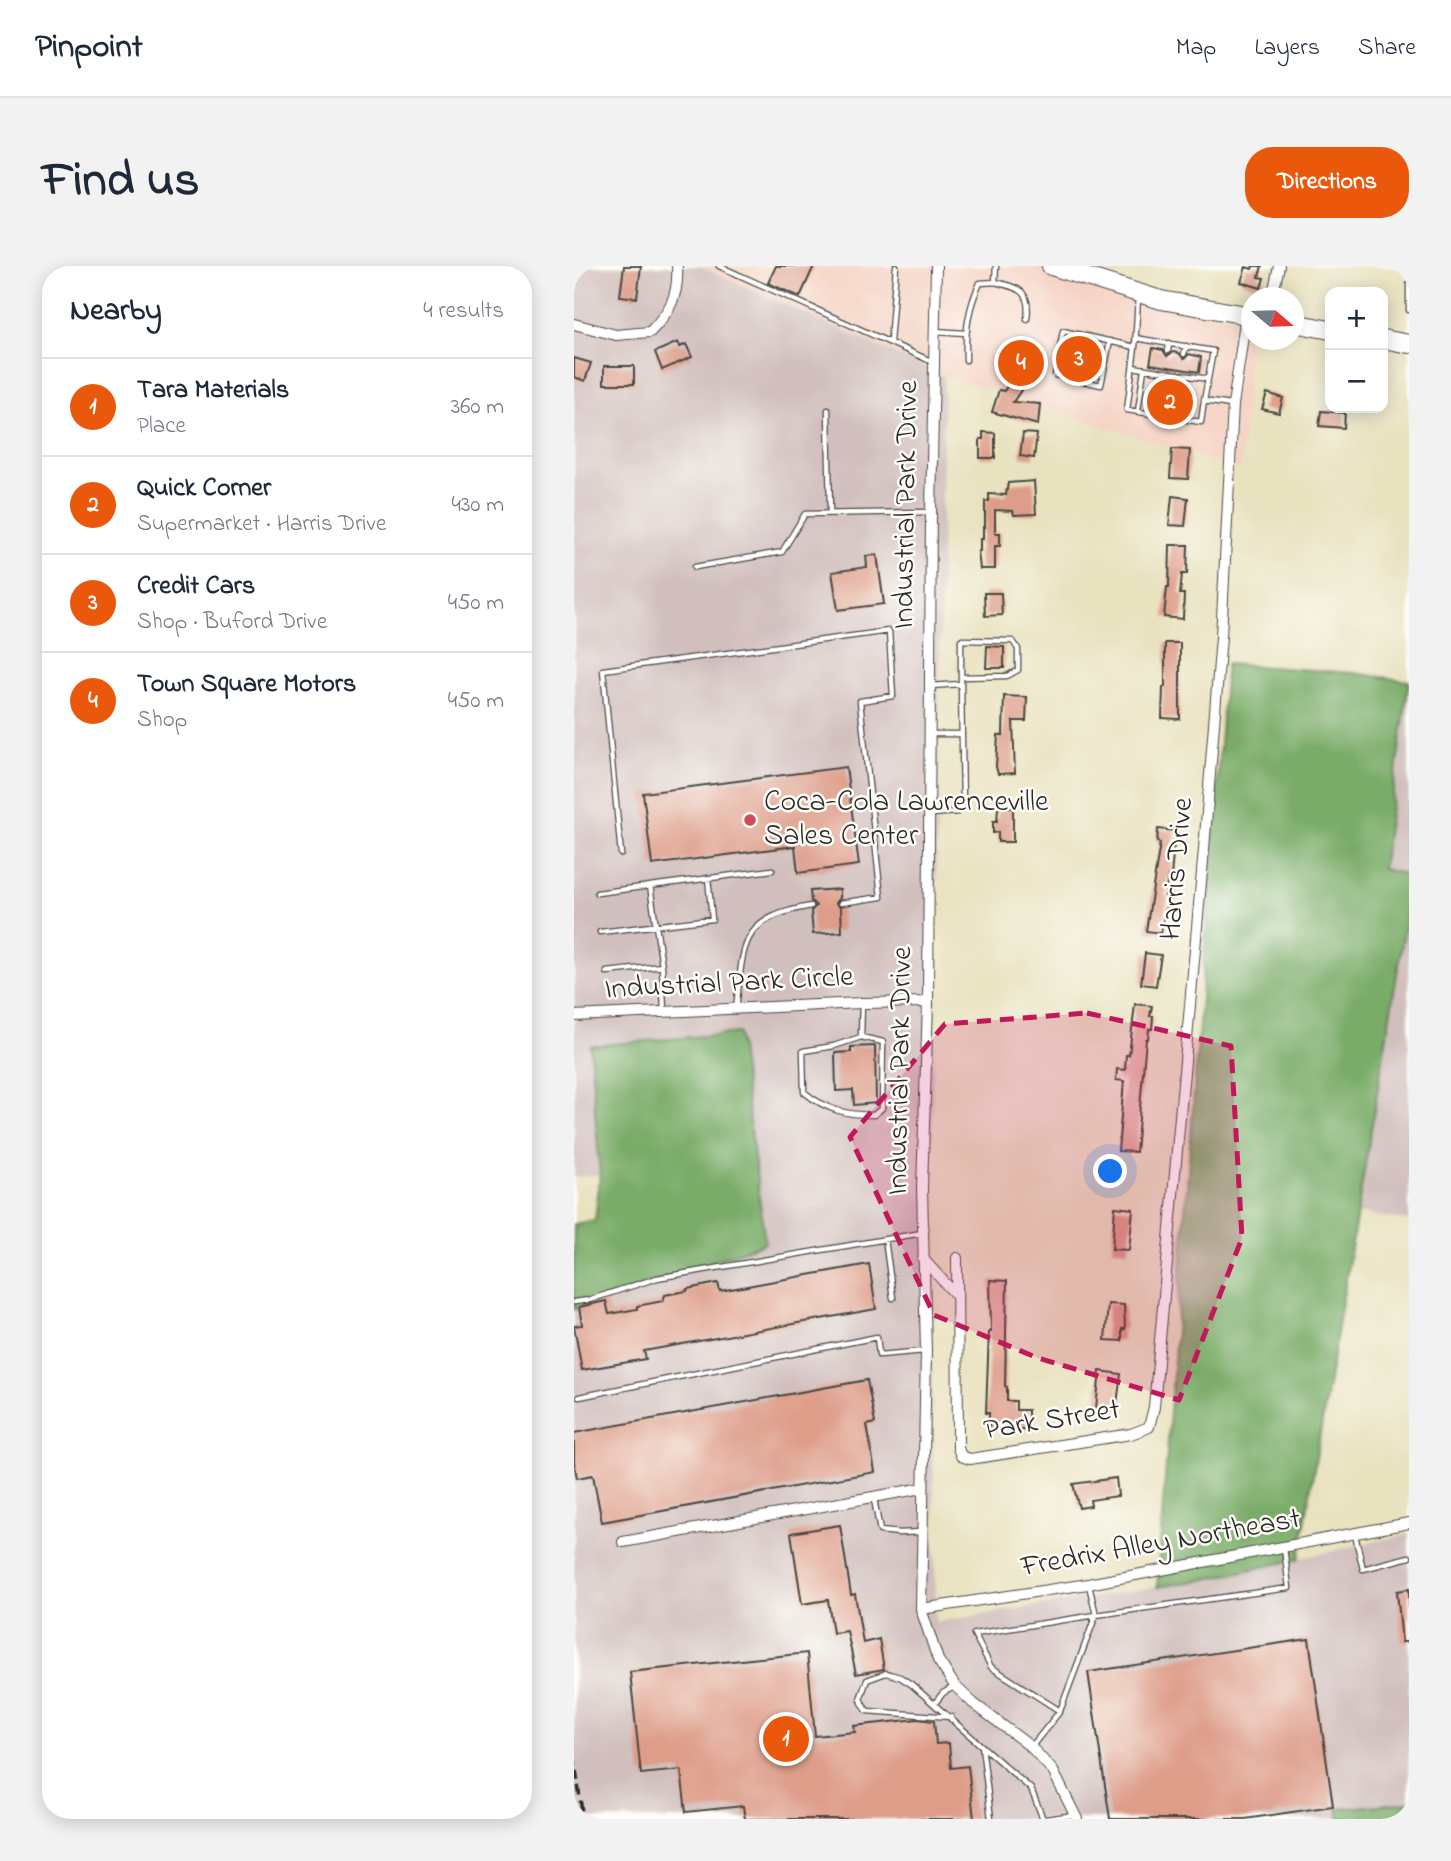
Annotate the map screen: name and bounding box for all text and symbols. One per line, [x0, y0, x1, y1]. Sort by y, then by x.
text: Pinpoint [35, 24, 143, 72]
text: Map [1176, 31, 1216, 66]
text: Layers [1254, 31, 1320, 66]
text: Share [1358, 31, 1416, 66]
text: Find us [42, 146, 199, 218]
button: Directions [1245, 147, 1409, 218]
north arrow [1241, 287, 1304, 350]
map controls [1325, 287, 1388, 413]
button: + [1325, 287, 1388, 350]
text: Nearby [70, 290, 162, 334]
text: 4 results [423, 295, 504, 328]
pin: 3 [1056, 333, 1102, 385]
pin: 4 [998, 337, 1044, 389]
button: − [1325, 350, 1388, 413]
text: Tara Materials [137, 372, 289, 410]
pin: 2 [1147, 376, 1193, 428]
street label: Industrial Park Drive [883, 380, 931, 630]
text: 1 [89, 391, 97, 424]
text: 360 m [451, 391, 504, 424]
text: Place [137, 410, 186, 443]
text: Quick Corner [137, 470, 271, 508]
text: 2 [87, 489, 99, 522]
text: 430 m [451, 489, 504, 522]
text: Supermarket · Harris Drive [137, 508, 386, 541]
text: Credit Cars [137, 568, 255, 606]
text: 3 [88, 587, 98, 620]
text: 450 m [448, 587, 504, 620]
text: Shop · Buford Drive [137, 606, 327, 639]
text: Town Square Motors [137, 666, 356, 704]
text: 4 [88, 685, 98, 718]
text: 450 m [448, 685, 504, 718]
text: Shop [137, 704, 187, 737]
place label: Coca-Cola Lawrenceville Sales Center [764, 781, 1049, 859]
street label: Harris Drive [1150, 795, 1206, 942]
marker: Coca-Cola Lawrenceville Sales Center [742, 812, 758, 828]
street label: Industrial Park Drive [877, 946, 925, 1196]
street label: Industrial Park Circle [603, 955, 855, 1012]
your location [1093, 1154, 1127, 1188]
street label: Park Street [981, 1389, 1123, 1453]
street label: Fredrix Alley Northeast [1017, 1498, 1304, 1590]
pin: 1 [763, 1713, 809, 1765]

